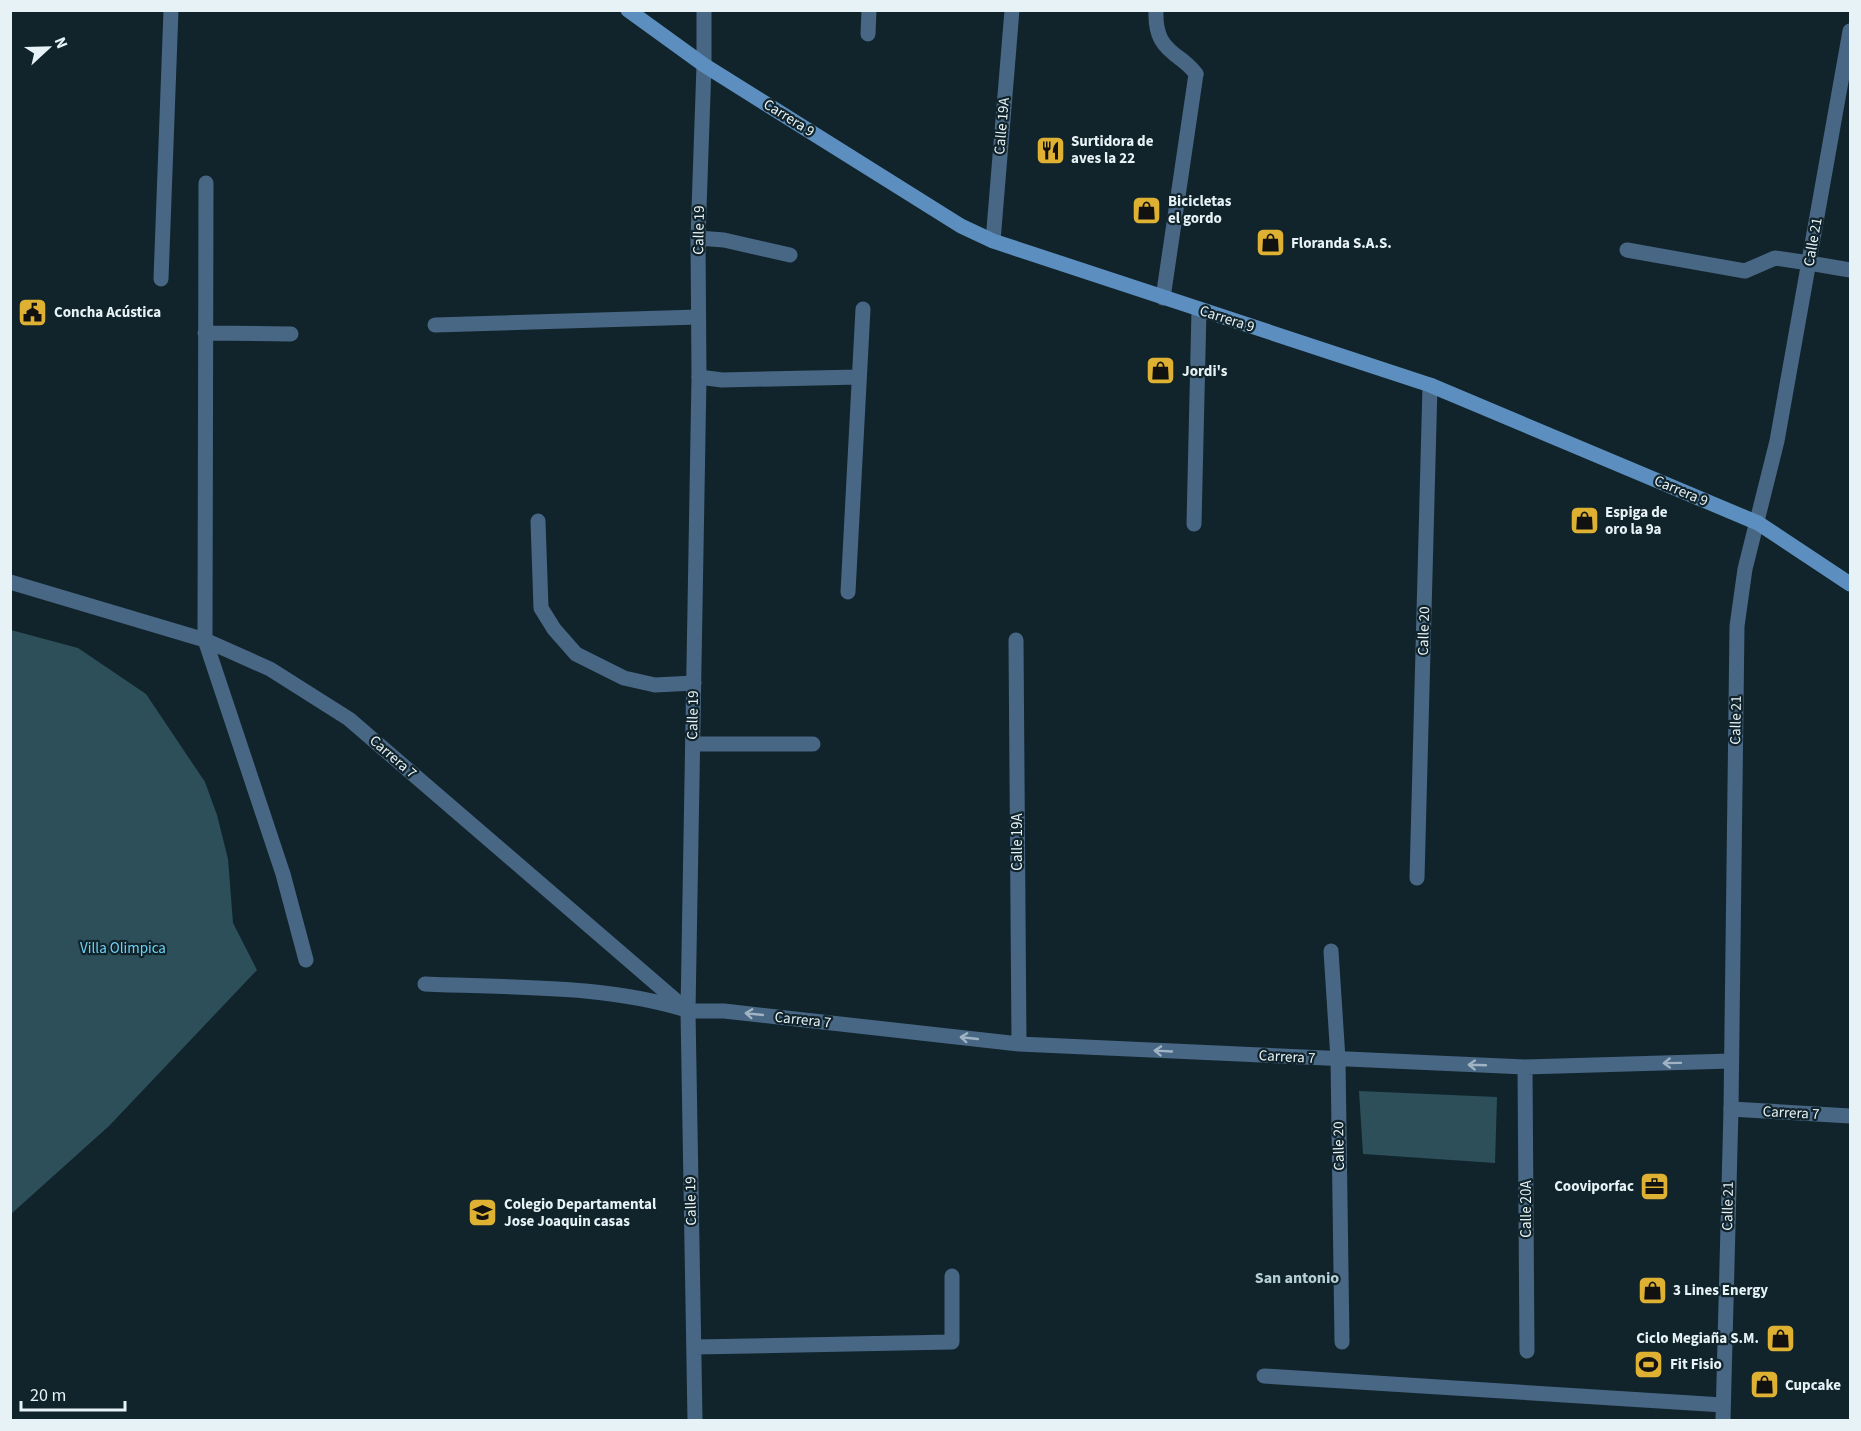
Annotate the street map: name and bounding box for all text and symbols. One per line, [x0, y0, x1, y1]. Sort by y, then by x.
north arrow [18, 18, 78, 78]
text: N [49, 34, 73, 52]
street label: Carrera 9 [759, 94, 819, 142]
street label: Calle 19A [989, 96, 1015, 155]
place label: Surtidora de aves la 22 [1071, 131, 1154, 169]
restaurant icon: Surtidora de aves la 22 [1034, 134, 1066, 166]
place label: Bicicletas el gordo [1168, 191, 1232, 229]
shop icon: Bicicletas el gordo [1131, 194, 1163, 226]
street label: Calle 19 [688, 205, 710, 255]
street label: Calle 21 [1798, 216, 1828, 268]
shop icon: Floranda S.A.S. [1254, 227, 1286, 259]
place label: Floranda S.A.S. [1291, 233, 1392, 254]
public building icon: Concha Acústica [17, 296, 49, 328]
street label: Carrera 9 [1197, 300, 1257, 338]
place label: Concha Acústica [54, 302, 161, 323]
shop icon: Jordi's [1145, 355, 1177, 387]
place label: Jordi's [1182, 361, 1228, 382]
street label: Carrera 9 [1651, 470, 1711, 512]
place label: Espiga de oro la 9a [1605, 502, 1668, 540]
shop icon: Espiga de oro la 9a [1568, 505, 1600, 537]
street label: Calle 20 [1413, 606, 1435, 656]
street label: Calle 19 [682, 690, 704, 740]
street label: Calle 21 [1725, 695, 1747, 745]
street label: Carrera 7 [365, 730, 421, 784]
street label: Calle 19A [1007, 813, 1028, 871]
park label: Villa Olimpica [80, 938, 166, 959]
street label: Carrera 7 [774, 1007, 832, 1033]
one-way arrow [745, 1008, 764, 1019]
one-way arrow [959, 1032, 979, 1043]
one-way arrow [1154, 1045, 1174, 1056]
street label: Carrera 7 [1258, 1045, 1316, 1069]
one-way arrow [1663, 1057, 1683, 1069]
one-way arrow [1468, 1059, 1488, 1070]
street label: Carrera 7 [1762, 1101, 1820, 1125]
street label: Calle 20 [1328, 1121, 1350, 1171]
office icon: Cooviporfac [1639, 1170, 1671, 1202]
street label: Calle 19 [680, 1176, 702, 1226]
place label: Cooviporfac [1554, 1176, 1634, 1197]
street label: Calle 20A [1516, 1180, 1537, 1238]
street label: Calle 21 [1717, 1181, 1739, 1231]
place label: Colegio Departamental Jose Joaquin casas [504, 1194, 657, 1232]
school or university icon: Colegio Departamental Jose Joaquin casas [467, 1197, 499, 1229]
district label: San antonio [1255, 1267, 1339, 1289]
shop icon: 3 Lines Energy [1636, 1274, 1668, 1306]
place label: 3 Lines Energy [1673, 1280, 1768, 1301]
shop icon: Ciclo Megiaña S.M. [1764, 1322, 1796, 1354]
place label: Ciclo Megiaña S.M. [1636, 1328, 1759, 1349]
sports icon: Fit Fisio [1633, 1348, 1665, 1380]
place label: Fit Fisio [1670, 1354, 1722, 1375]
shop icon: Cupcake [1748, 1369, 1780, 1401]
scale bar [21, 1374, 124, 1412]
place label: Cupcake [1785, 1375, 1841, 1396]
text: 20 m [30, 1383, 66, 1408]

